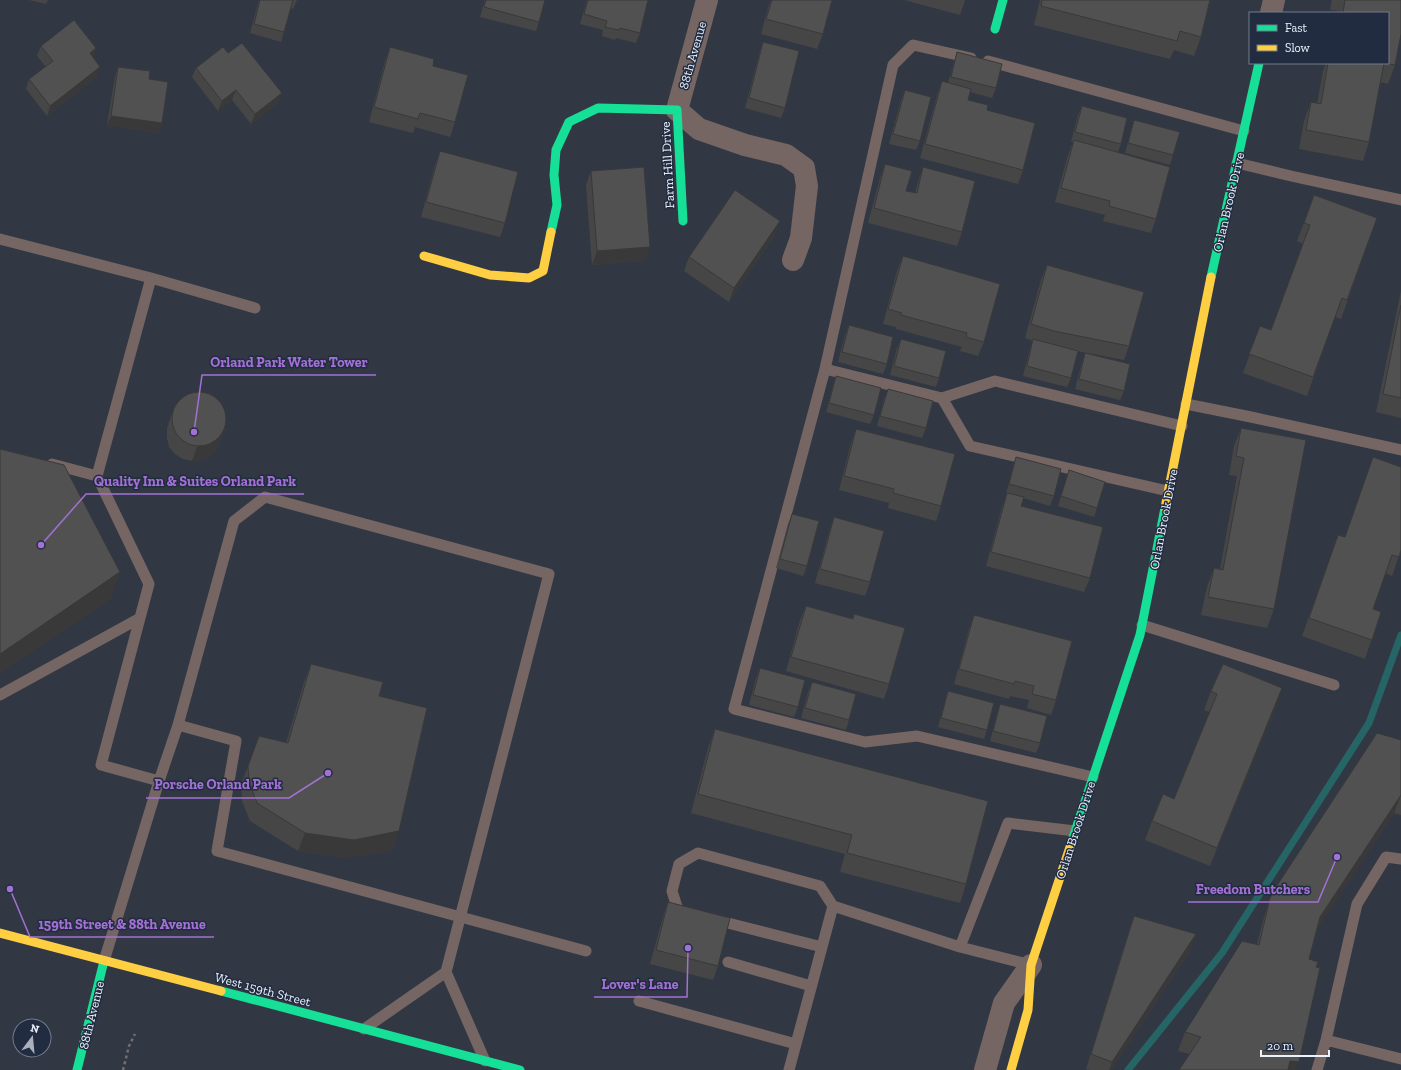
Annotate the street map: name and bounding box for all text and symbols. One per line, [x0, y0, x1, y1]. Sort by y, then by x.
legend [1249, 12, 1389, 64]
street label: 88th Avenue [676, 20, 709, 91]
text: Fast [1285, 21, 1308, 35]
text: Slow [1285, 41, 1311, 55]
street label: Farm Hill Drive [658, 121, 677, 209]
street label: Orlan Brook Drive [1210, 151, 1247, 253]
callout: Orland Park Water Tower [202, 349, 376, 375]
text: Orland Park Water Tower [210, 354, 368, 371]
callout: Quality Inn & Suites Orland Park [86, 468, 304, 494]
street label: Orlan Brook Drive [1146, 468, 1181, 571]
text: Quality Inn & Suites Orland Park [94, 473, 296, 490]
callout: Porsche Orland Park [146, 772, 289, 798]
text: Porsche Orland Park [154, 776, 282, 793]
street label: Orlan Brook Drive [1053, 779, 1098, 881]
callout: Freedom Butchers [1188, 876, 1318, 902]
text: Freedom Butchers [1196, 881, 1311, 898]
callout: 159th Street & 88th Avenue [30, 911, 214, 937]
text: 159th Street & 88th Avenue [38, 916, 206, 933]
street label: West 159th Street [213, 969, 313, 1010]
callout: Lover's Lane [594, 971, 687, 997]
text: Lover's Lane [602, 976, 679, 993]
street label: 88th Avenue [76, 979, 107, 1051]
north arrow [12, 1018, 52, 1058]
text: N [29, 1021, 41, 1036]
scale bar [1261, 1032, 1329, 1058]
text: 20 m [1267, 1039, 1294, 1053]

